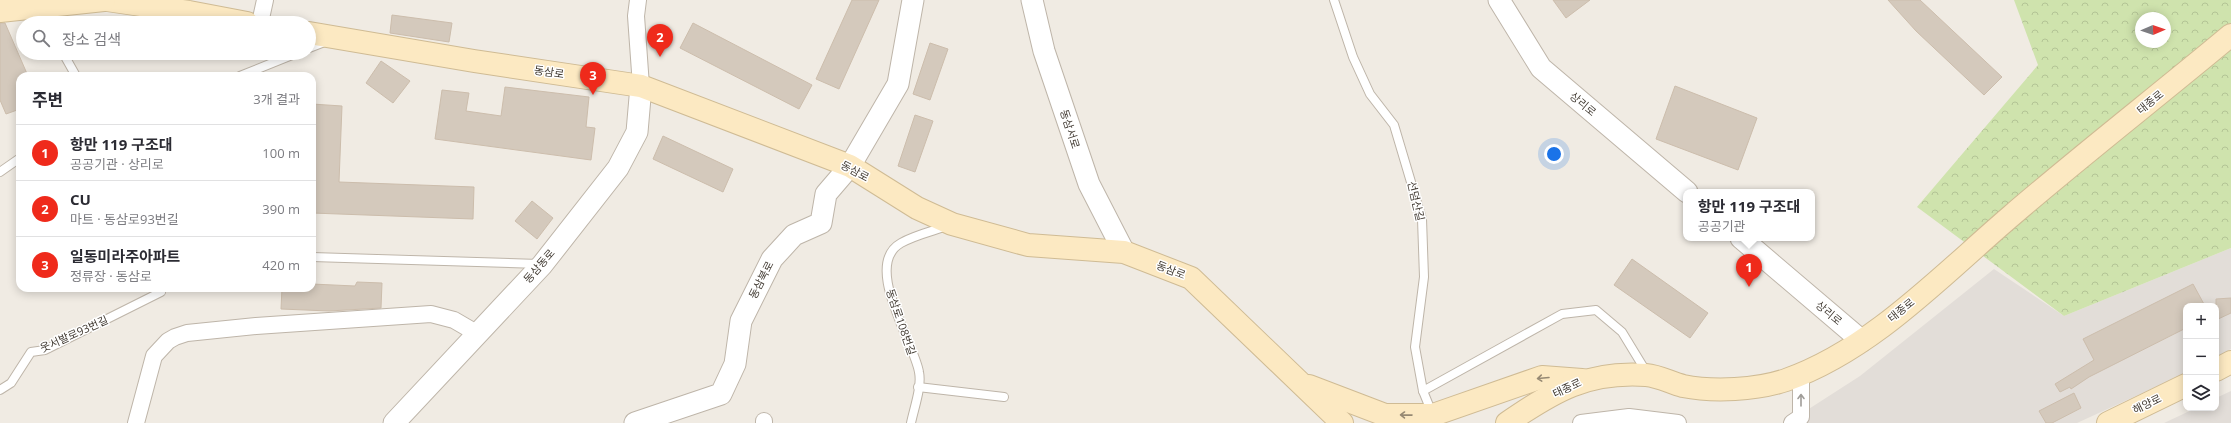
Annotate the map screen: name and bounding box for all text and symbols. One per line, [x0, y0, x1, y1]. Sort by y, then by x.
north arrow [2135, 12, 2171, 48]
search box [16, 16, 316, 60]
pin: 2 [647, 24, 673, 57]
icon: search [30, 27, 52, 49]
text: 장소 검색 [62, 29, 121, 49]
street label: 동삼로 [533, 62, 565, 81]
pin: 3 [580, 62, 606, 95]
street label: 태종로 [2133, 86, 2166, 117]
text: 주변 [32, 88, 63, 111]
street label: 상리로 [1567, 88, 1600, 119]
text: 3개 결과 [253, 90, 300, 108]
street label: 동삼서로 [1057, 107, 1084, 150]
text: 항만 119 구조대 [70, 134, 173, 154]
text: 1 [41, 144, 49, 162]
text: 100 m [262, 144, 300, 162]
your location [1544, 144, 1564, 164]
text: 공공기관 · 상리로 [70, 155, 164, 173]
street label: 동삼로 [838, 157, 872, 184]
street label: 선덤산길 [1405, 179, 1428, 222]
text: CU [70, 189, 91, 209]
popup [1683, 189, 1815, 241]
text: 항만 119 구조대 [1698, 196, 1800, 216]
text: 2 [41, 200, 49, 218]
text: 390 m [262, 200, 300, 218]
text: 마트 · 동삼로93번길 [70, 210, 179, 228]
text: 공공기관 [1698, 217, 1746, 235]
street label: 동삼동로 [520, 245, 558, 286]
text: 일동미라주아파트 [70, 246, 180, 266]
pin: 1 [1736, 254, 1762, 287]
text: 3 [41, 256, 49, 274]
text: 420 m [262, 256, 300, 274]
street label: 동삼로 [1154, 257, 1188, 282]
street label: 동삼북로 [745, 258, 776, 301]
text: 정류장 · 동삼로 [70, 267, 152, 285]
street label: 동삼로108번길 [883, 287, 920, 357]
street label: 태종로 [1884, 294, 1917, 325]
street label: 상리로 [1813, 297, 1846, 328]
map controls [2183, 303, 2219, 411]
button: + [2183, 303, 2219, 339]
street label: 웃서발로93번길 [37, 312, 110, 355]
button: − [2183, 339, 2219, 375]
one-way arrow [1537, 374, 1550, 382]
street label: 태종로 [1550, 374, 1584, 401]
button: layers [2183, 375, 2219, 411]
street label: 해양로 [2130, 390, 2164, 417]
one-way arrow [1797, 394, 1805, 407]
one-way arrow [1400, 411, 1413, 419]

